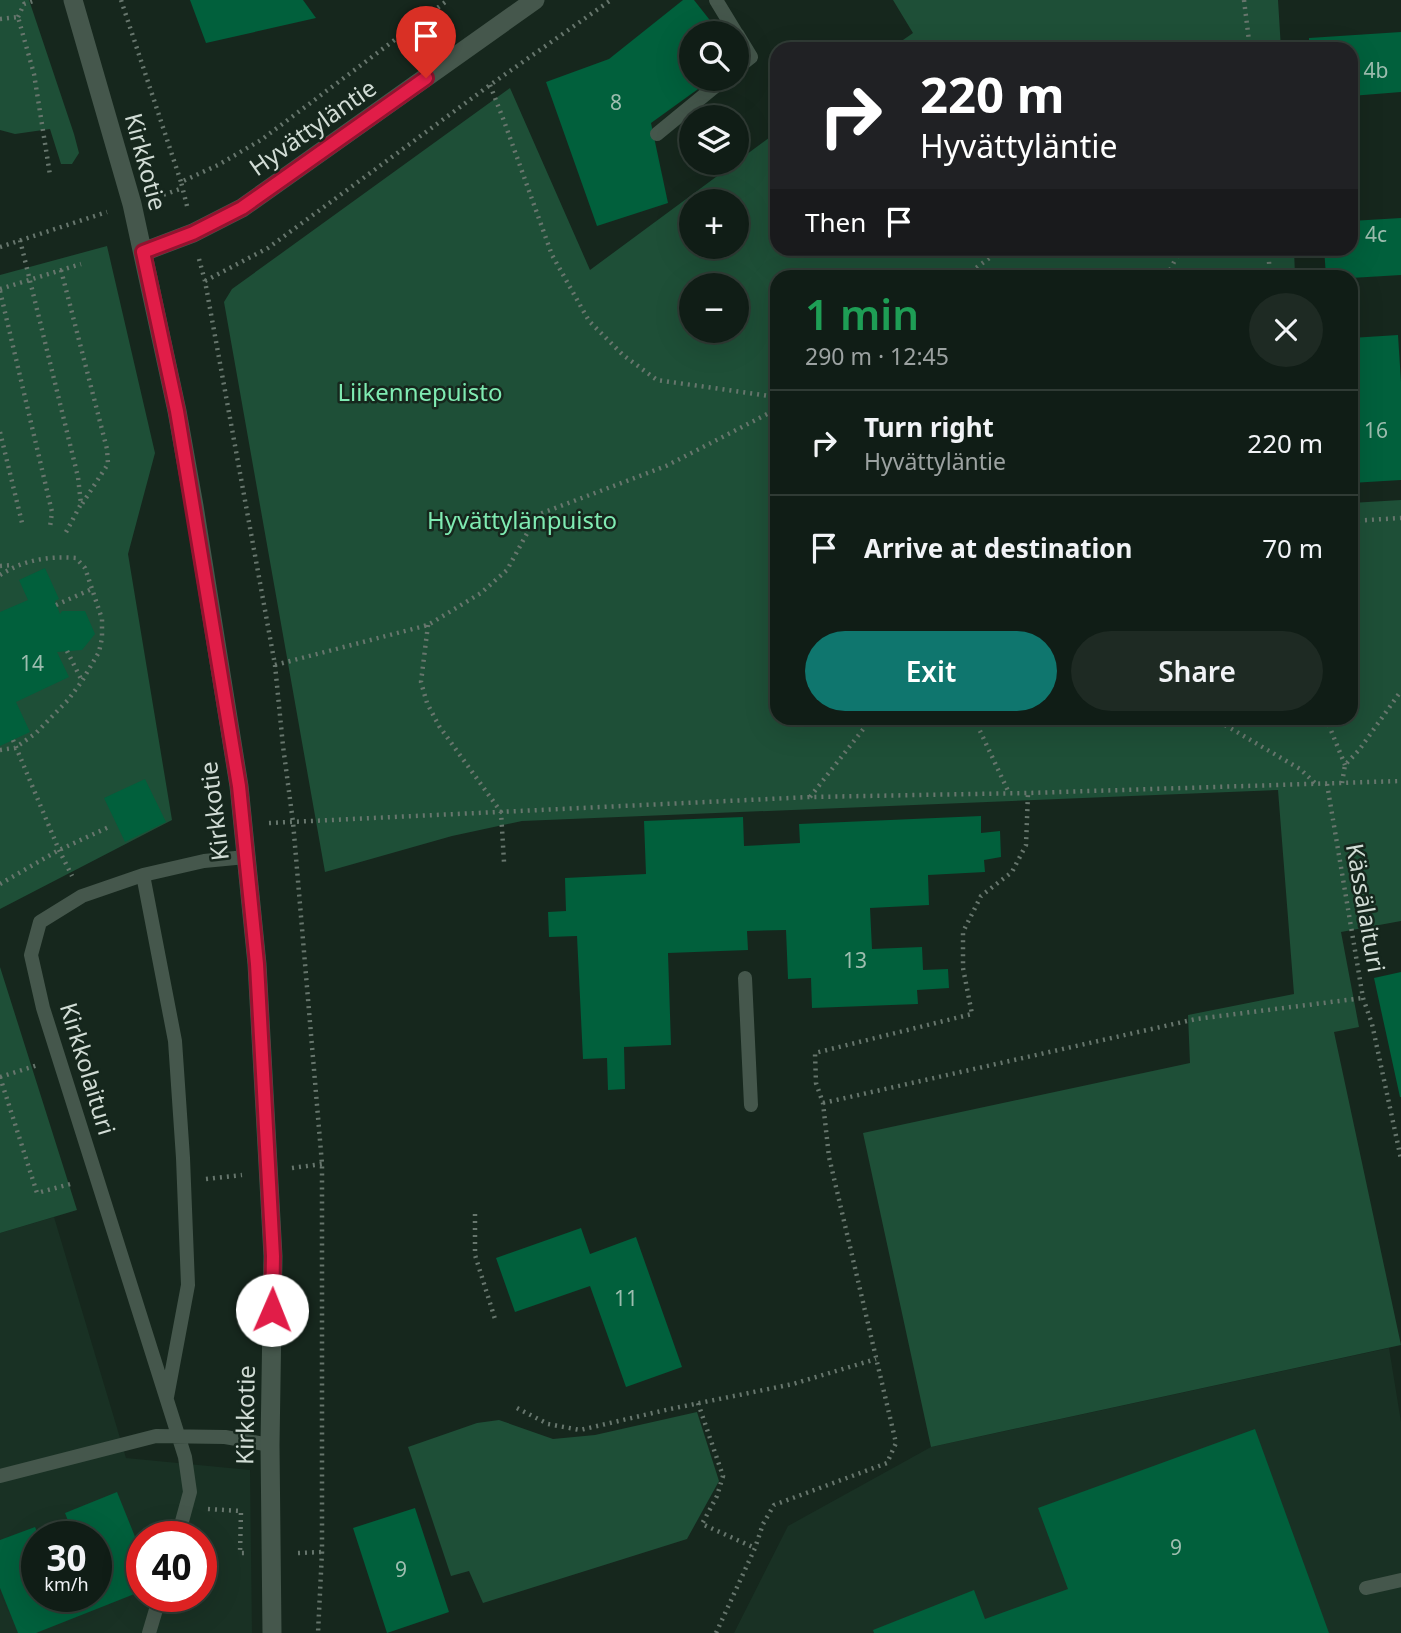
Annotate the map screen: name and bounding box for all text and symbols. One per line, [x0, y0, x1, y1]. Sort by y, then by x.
pin [396, 6, 456, 78]
icon: arrive [407, 17, 445, 55]
map controls [679, 21, 749, 343]
button: search [679, 21, 749, 91]
house number: 4b [1364, 56, 1388, 84]
text: 220 m [920, 61, 1065, 127]
icon: right [805, 70, 896, 161]
street label: Hyvättyläntie [242, 71, 382, 183]
house number: 8 [610, 88, 622, 116]
button: layers [679, 105, 749, 175]
street label: Kirkkotie [118, 109, 175, 214]
text: Hyvättyläntie [920, 124, 1118, 167]
button: + [679, 189, 749, 259]
icon: arrive [880, 203, 918, 241]
text: Then [805, 204, 866, 240]
house number: 4c [1365, 220, 1387, 248]
button: − [679, 273, 749, 343]
text: 1 min [805, 285, 919, 342]
button: close [1249, 293, 1323, 367]
text: 290 m · 12:45 [805, 340, 949, 372]
park label: Liikennepuisto [338, 375, 502, 408]
text: Turn right [864, 409, 994, 445]
house number: 16 [1364, 416, 1388, 444]
icon: right [805, 424, 843, 462]
text: 220 m [1247, 425, 1323, 461]
text: Hyvättyläntie [864, 445, 1006, 477]
park label: Hyvättylänpuisto [427, 503, 617, 536]
icon: arrive [805, 529, 843, 567]
text: Arrive at destination [864, 530, 1133, 566]
text: 70 m [1262, 530, 1323, 566]
button: Exit [805, 631, 1057, 711]
button: Share [1071, 631, 1323, 711]
house number: 14 [20, 649, 44, 677]
street label: Kirkkotie [191, 760, 236, 863]
street label: Kässälaituri [1339, 841, 1394, 975]
house number: 13 [843, 946, 867, 974]
street label: Kirkkolaituri [53, 998, 124, 1139]
position arrow [235, 1273, 309, 1347]
house number: 11 [614, 1284, 638, 1312]
street label: Kirkkotie [227, 1365, 262, 1465]
speed limit sign: 40 [126, 1521, 217, 1612]
house number: 9 [1170, 1533, 1182, 1561]
text: 30 [46, 1534, 87, 1581]
house number: 9 [395, 1555, 407, 1583]
text: km/h [44, 1572, 89, 1596]

